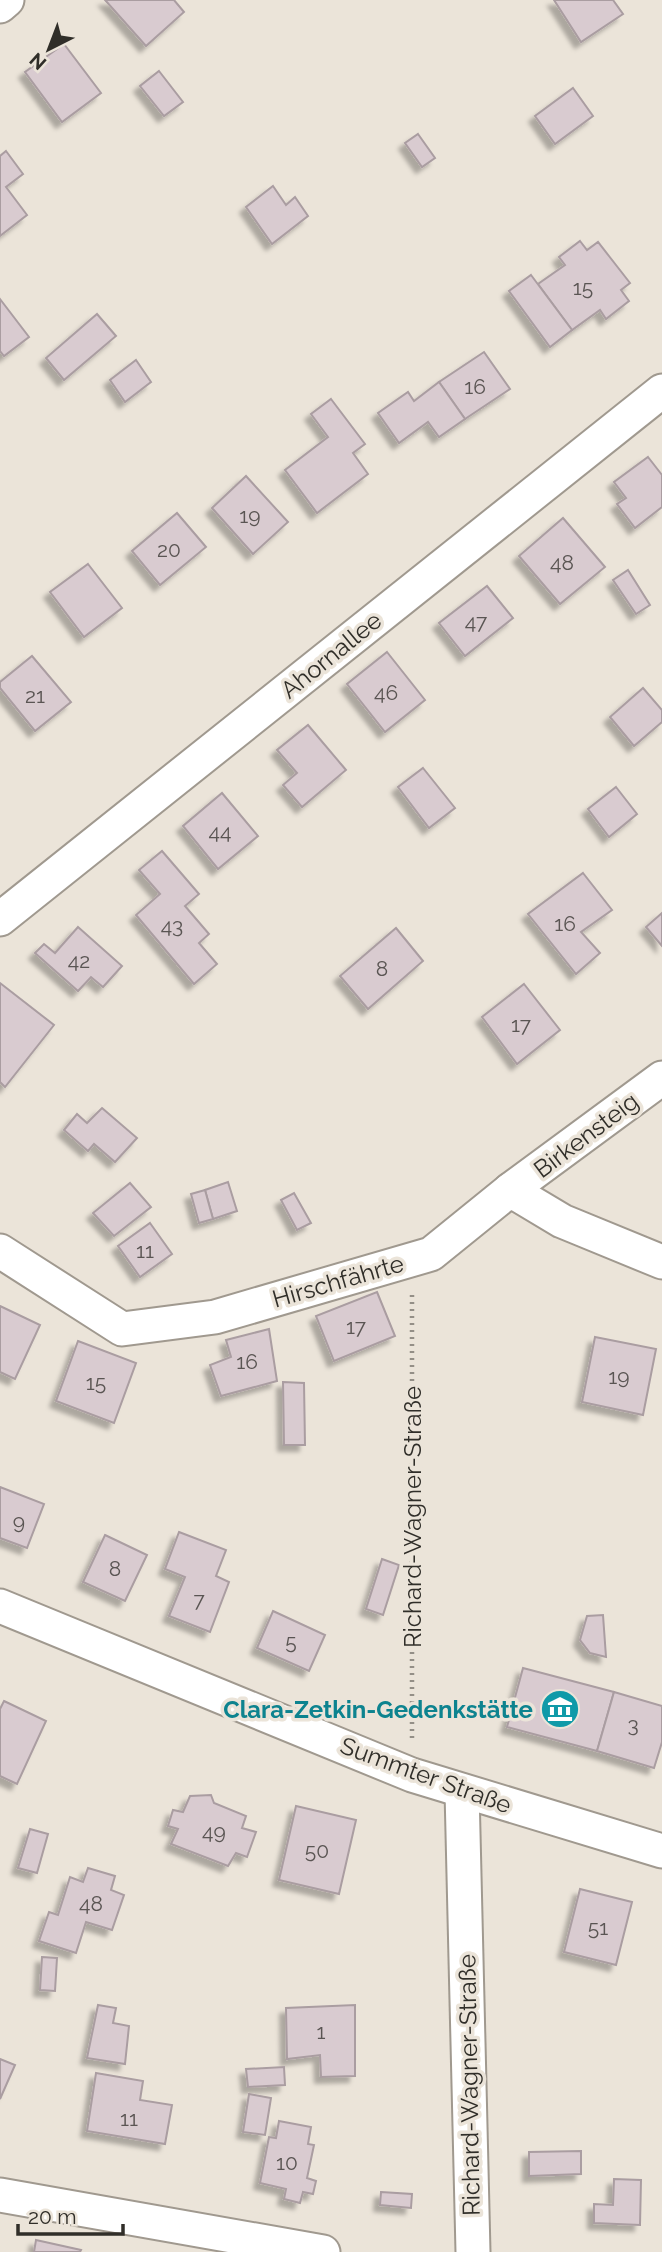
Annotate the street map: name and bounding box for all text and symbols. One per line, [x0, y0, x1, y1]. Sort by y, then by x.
north arrow [14, 14, 84, 84]
text: N [25, 49, 50, 75]
house number: 15 [573, 275, 593, 300]
house number: 16 [464, 374, 486, 399]
house number: 19 [239, 503, 261, 528]
house number: 20 [157, 537, 181, 562]
house number: 48 [550, 550, 574, 575]
street label: Ahornallee [275, 606, 387, 704]
house number: 47 [465, 609, 488, 634]
house number: 46 [374, 680, 398, 705]
house number: 21 [25, 683, 45, 708]
house number: 44 [209, 819, 231, 844]
house number: 16 [554, 911, 576, 936]
house number: 43 [161, 913, 183, 938]
house number: 42 [68, 948, 90, 973]
house number: 8 [376, 956, 388, 981]
house number: 17 [511, 1012, 532, 1037]
street label: Birkensteig [528, 1086, 644, 1184]
house number: 11 [136, 1238, 154, 1263]
street label: Hirschfährte [269, 1248, 407, 1314]
house number: 17 [346, 1314, 367, 1339]
house number: 16 [236, 1349, 258, 1374]
house number: 19 [608, 1364, 630, 1389]
house number: 15 [86, 1370, 106, 1395]
street label: Richard-Wagner-Straße [398, 1386, 427, 1648]
house number: 9 [13, 1509, 25, 1534]
house number: 8 [109, 1556, 121, 1581]
house number: 7 [193, 1587, 205, 1612]
house number: 5 [285, 1629, 297, 1654]
museum icon: Clara-Zetkin-Gedenkstätte [539, 1688, 581, 1730]
place label: Clara-Zetkin-Gedenkstätte [223, 1695, 533, 1724]
house number: 3 [627, 1712, 639, 1737]
street label: Summter Straße [337, 1731, 515, 1819]
house number: 49 [202, 1819, 226, 1844]
house number: 50 [305, 1838, 329, 1863]
house number: 48 [79, 1891, 103, 1916]
house number: 51 [588, 1915, 608, 1940]
street label: Richard-Wagner-Straße [452, 1954, 486, 2216]
house number: 1 [317, 2019, 326, 2044]
house number: 11 [120, 2106, 138, 2131]
house number: 10 [276, 2150, 298, 2175]
scale bar [18, 2192, 122, 2236]
text: 20 m [28, 2204, 76, 2229]

